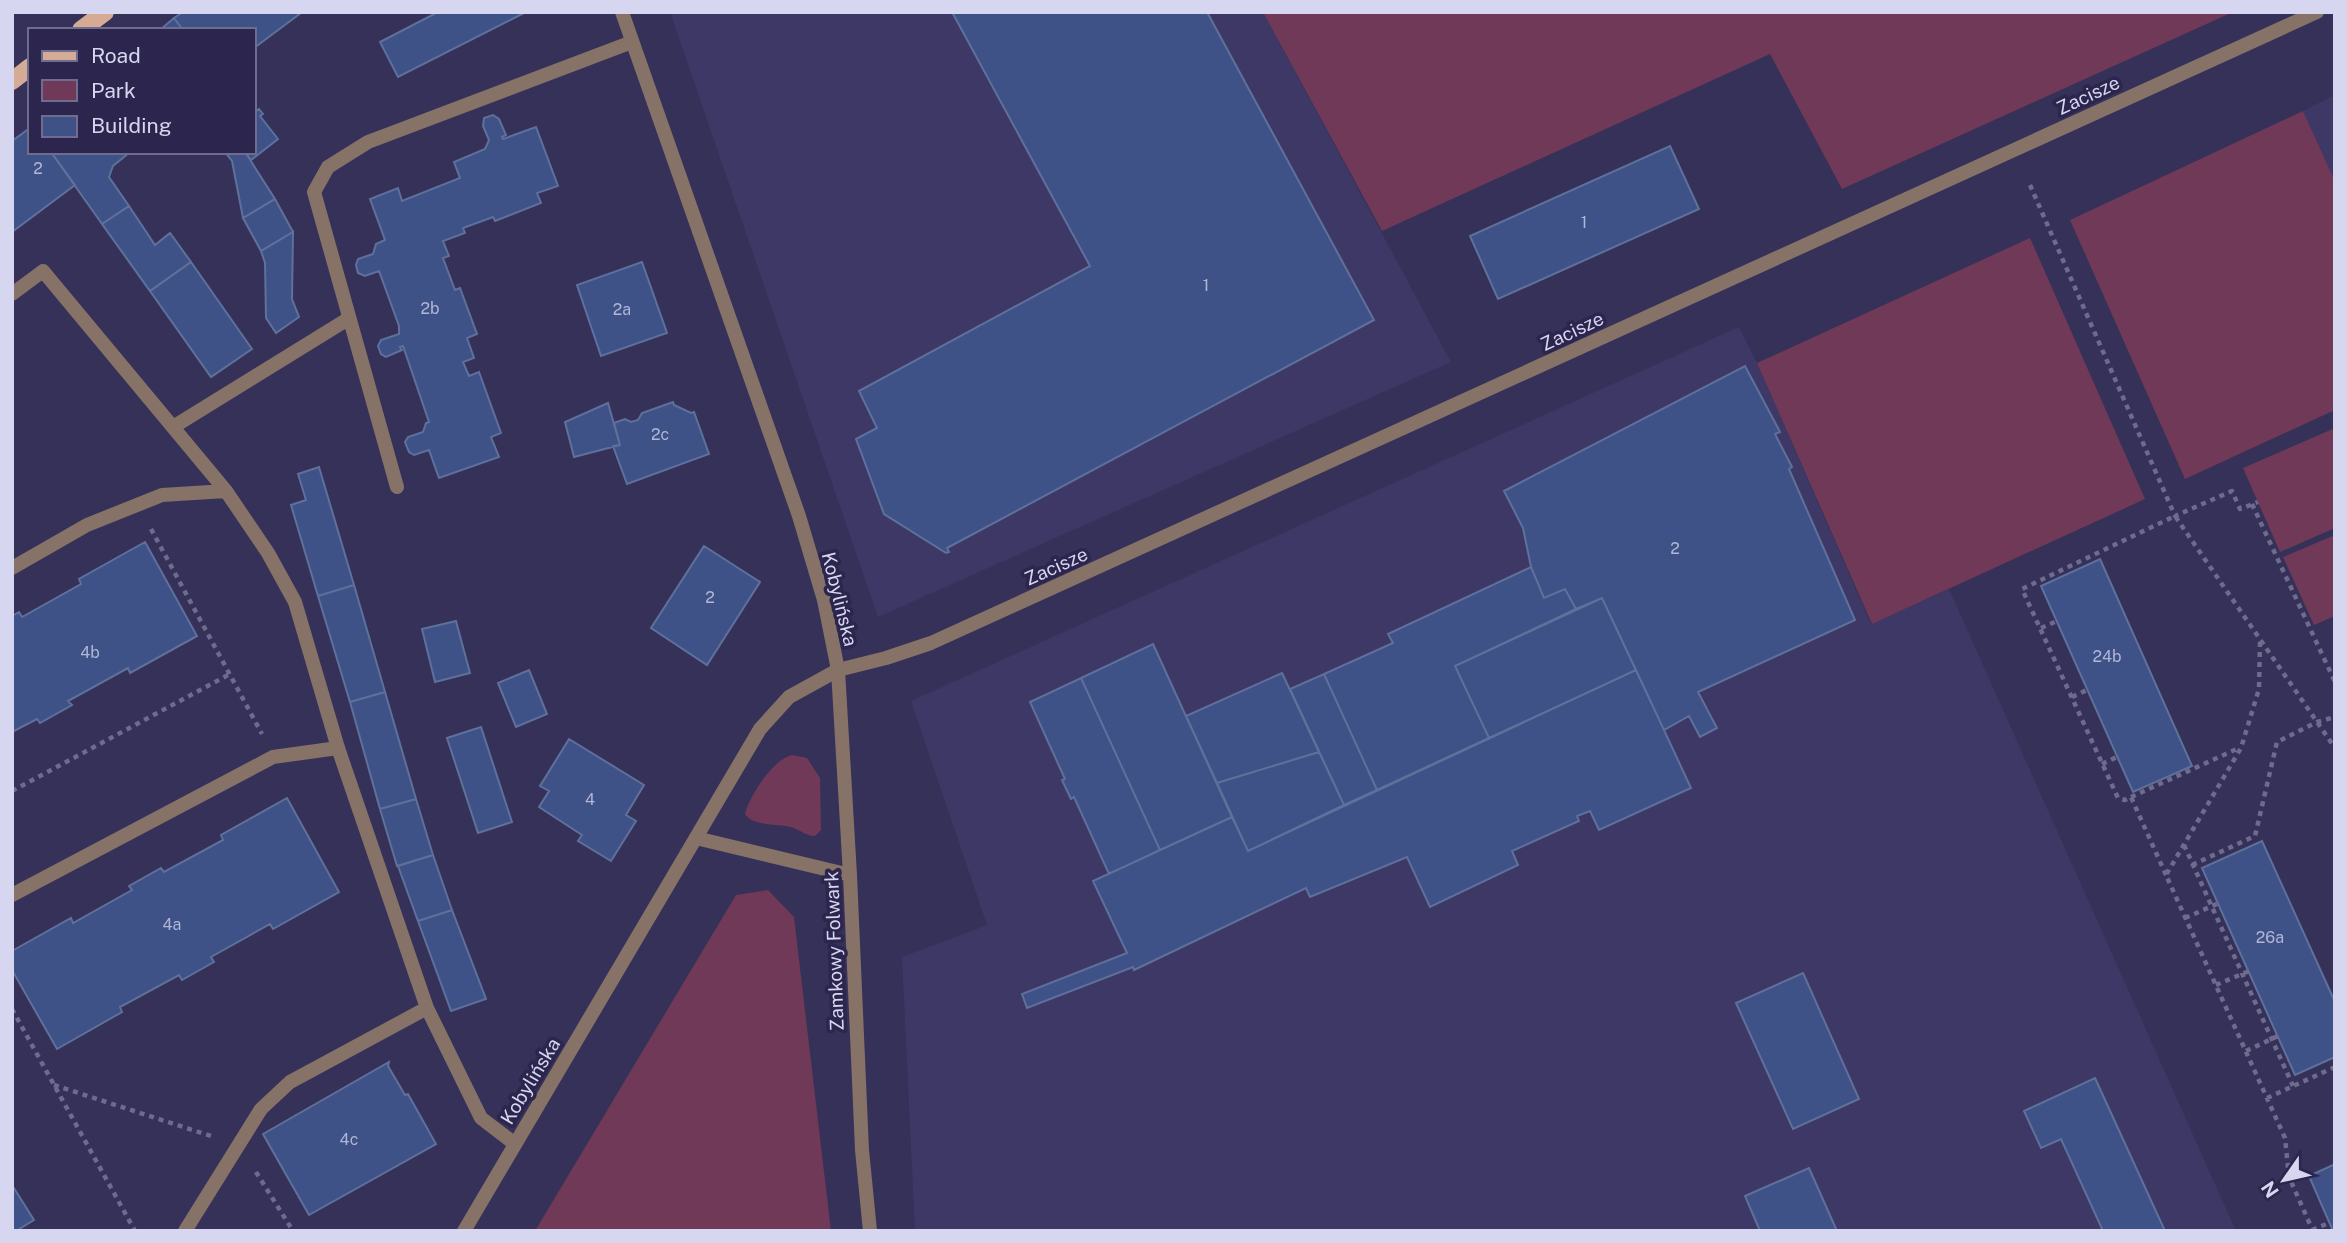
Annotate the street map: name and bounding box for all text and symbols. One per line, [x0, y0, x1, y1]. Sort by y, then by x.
legend [28, 28, 256, 154]
text: Road [91, 43, 141, 68]
street label: Zacisze [2053, 71, 2123, 119]
text: Park [91, 78, 136, 103]
text: Building [91, 113, 172, 138]
house number: 2 [33, 159, 43, 178]
house number: 1 [1581, 213, 1587, 232]
house number: 1 [1203, 276, 1209, 295]
house number: 2b [420, 299, 440, 318]
house number: 2a [613, 300, 631, 319]
street label: Zacisze [1537, 307, 1607, 355]
house number: 2c [651, 425, 669, 444]
house number: 2 [1670, 539, 1680, 558]
street label: Zacisze [1021, 542, 1091, 590]
street label: Kobylińska [818, 550, 862, 648]
house number: 2 [705, 588, 715, 607]
house number: 4b [80, 643, 100, 662]
house number: 24b [2092, 647, 2122, 666]
house number: 4 [585, 790, 595, 809]
street label: Zamkowy Folwark [820, 870, 848, 1031]
house number: 4a [163, 915, 181, 934]
house number: 26a [2256, 928, 2284, 947]
street label: Kobylińska [496, 1034, 564, 1128]
house number: 4c [340, 1130, 358, 1149]
north arrow [2249, 1145, 2319, 1215]
text: N [2257, 1177, 2283, 1202]

